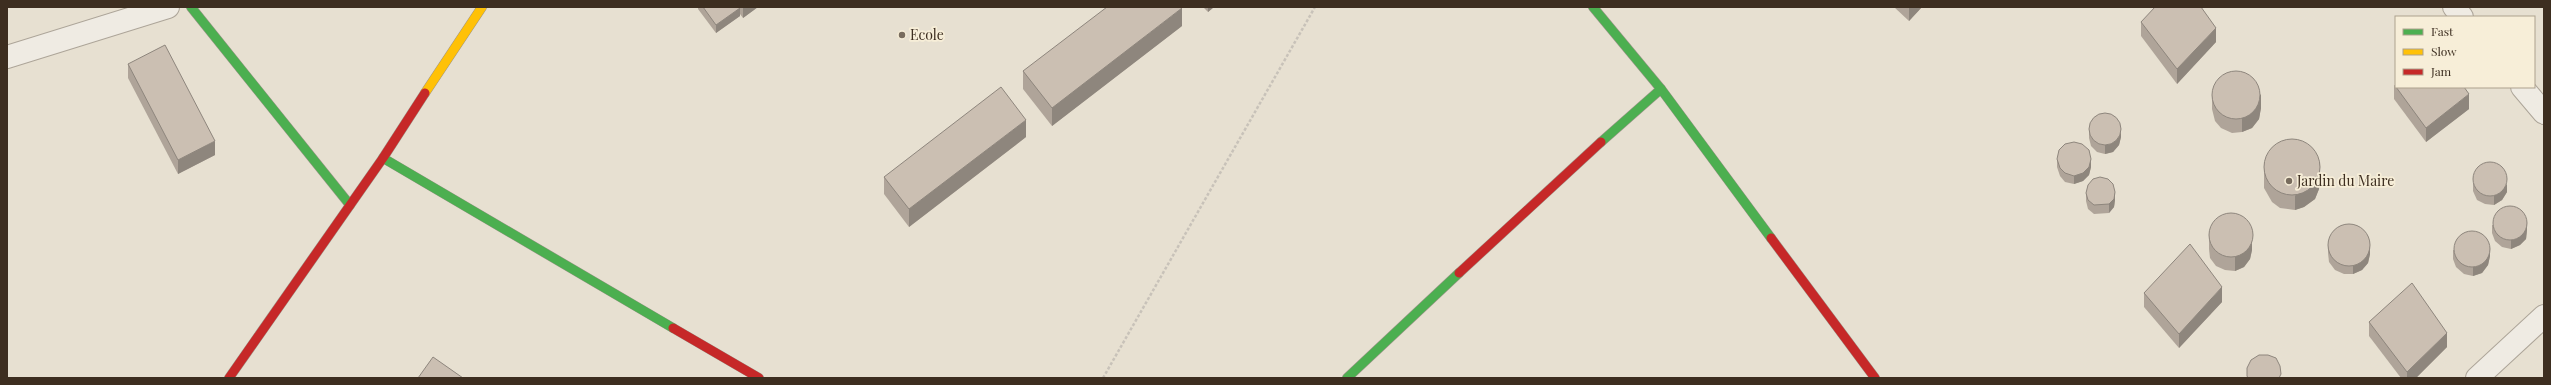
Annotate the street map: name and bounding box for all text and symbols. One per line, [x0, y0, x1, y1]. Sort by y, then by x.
legend [2395, 16, 2535, 88]
text: Fast [2431, 23, 2454, 39]
place label: Ecole [910, 25, 944, 44]
marker: Ecole [897, 30, 907, 40]
text: Slow [2431, 43, 2457, 59]
text: Jam [2430, 63, 2452, 79]
place label: Jardin du Maire [2296, 171, 2394, 190]
marker: Jardin du Maire [2284, 176, 2294, 186]

